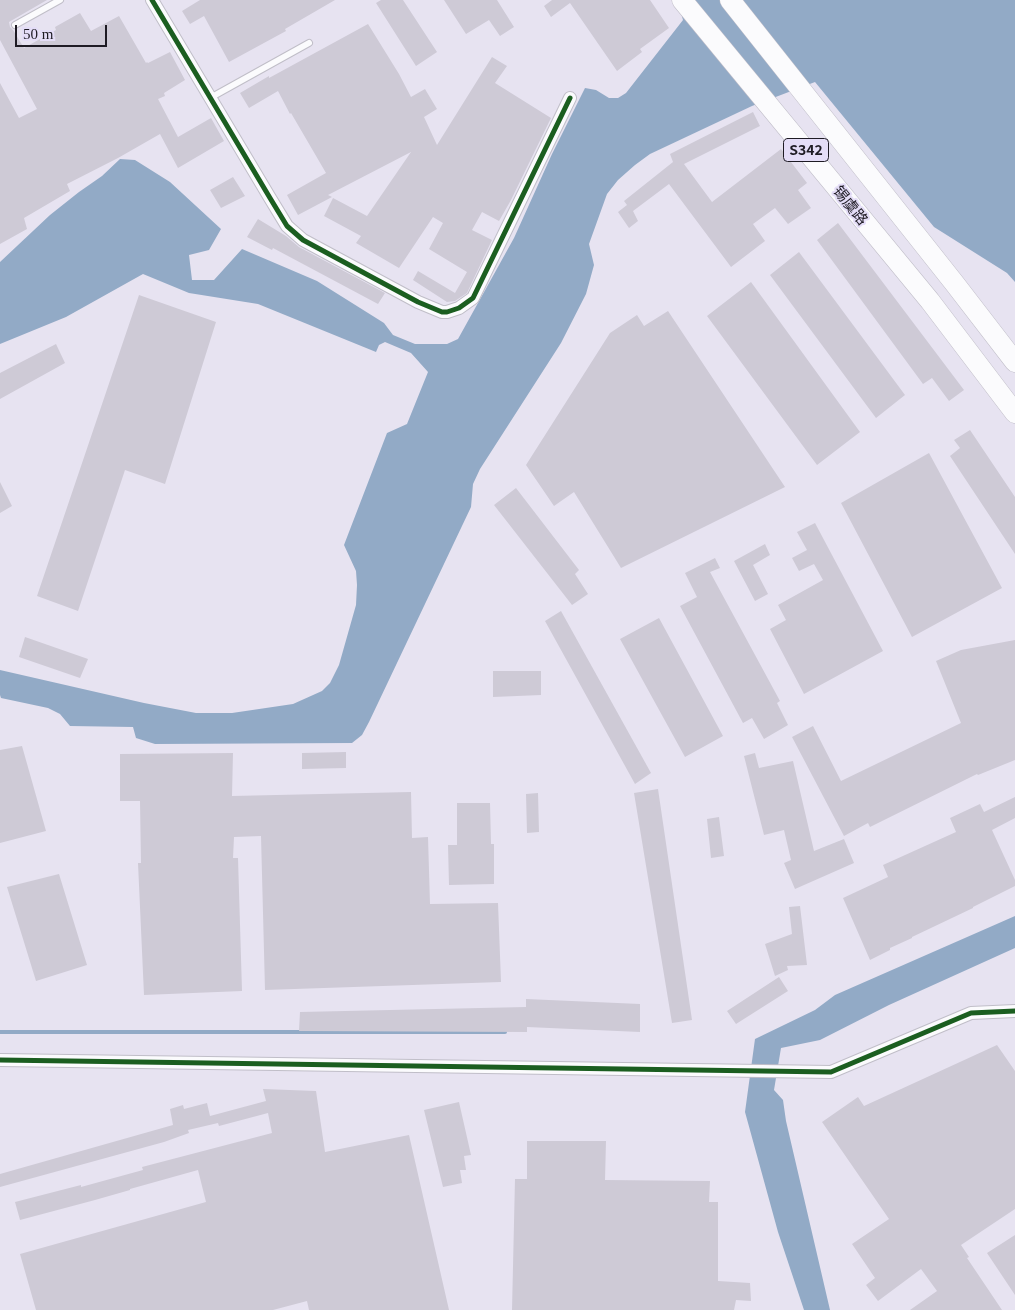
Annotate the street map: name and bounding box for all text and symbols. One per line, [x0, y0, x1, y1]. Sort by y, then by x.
scale bar [18, 15, 110, 47]
text: 50 m [23, 26, 53, 42]
road number: S342 [784, 138, 828, 162]
street label: 锡虞路 [830, 182, 872, 228]

